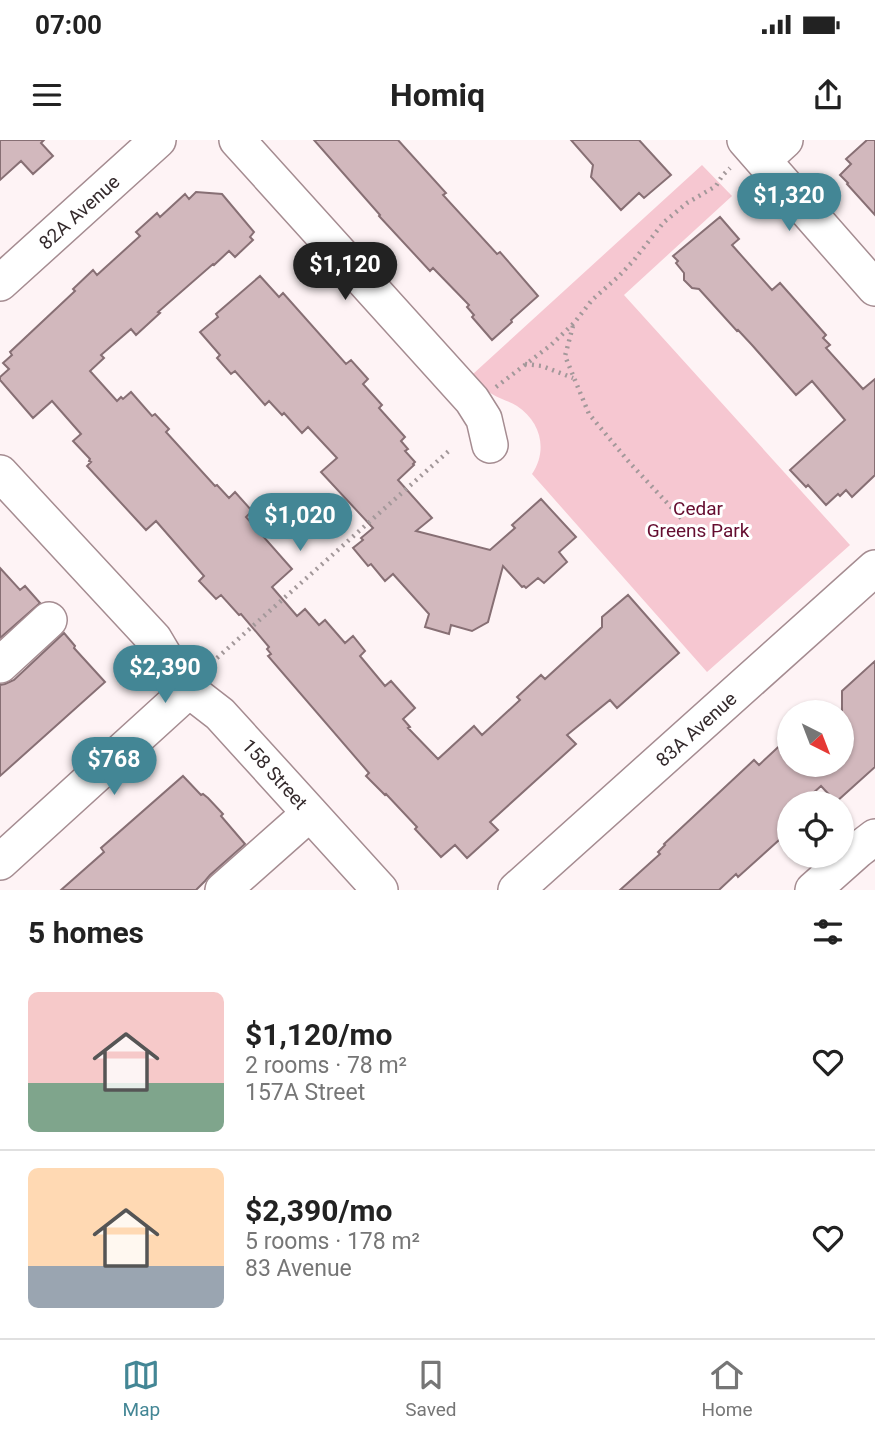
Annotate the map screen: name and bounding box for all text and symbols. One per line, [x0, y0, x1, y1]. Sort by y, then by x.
text: 07:00 [35, 10, 102, 40]
icon: menu [28, 76, 66, 114]
text: Homiq [390, 76, 485, 114]
icon: share [809, 76, 847, 114]
street label: 82A Avenue [34, 170, 124, 255]
pin: $1,320 [732, 174, 846, 233]
text: $1,320 [753, 182, 825, 209]
pin: $1,120 [288, 242, 402, 302]
text: $1,120 [309, 251, 381, 278]
pin: $1,020 [243, 494, 357, 553]
park label: Cedar Greens Park [647, 497, 750, 542]
text: $1,020 [264, 502, 336, 529]
pin: $2,390 [108, 645, 222, 705]
text: $2,390 [129, 654, 201, 681]
street label: 83A Avenue [651, 687, 741, 772]
north arrow [777, 700, 854, 777]
map controls [777, 700, 854, 868]
street label: 158 Street [237, 734, 312, 814]
pin: $768 [73, 738, 155, 797]
text: $768 [88, 746, 140, 773]
button: locate [777, 791, 854, 868]
icon: filters [809, 913, 847, 951]
text: 5 homes [28, 915, 144, 950]
text: $1,120/mo [245, 1017, 393, 1052]
icon: home [84, 1020, 168, 1104]
icon: heart [809, 1043, 847, 1081]
text: 2 rooms · 78 m² [245, 1052, 407, 1079]
text: 157A Street [245, 1079, 365, 1106]
text: $2,390/mo [245, 1193, 393, 1228]
icon: home [84, 1196, 168, 1280]
icon: heart [809, 1219, 847, 1257]
text: 5 rooms · 178 m² [245, 1228, 420, 1255]
text: 83 Avenue [245, 1255, 352, 1282]
tab: Map [122, 1356, 160, 1421]
tab: Saved [405, 1356, 457, 1421]
tab: Home [701, 1356, 753, 1421]

